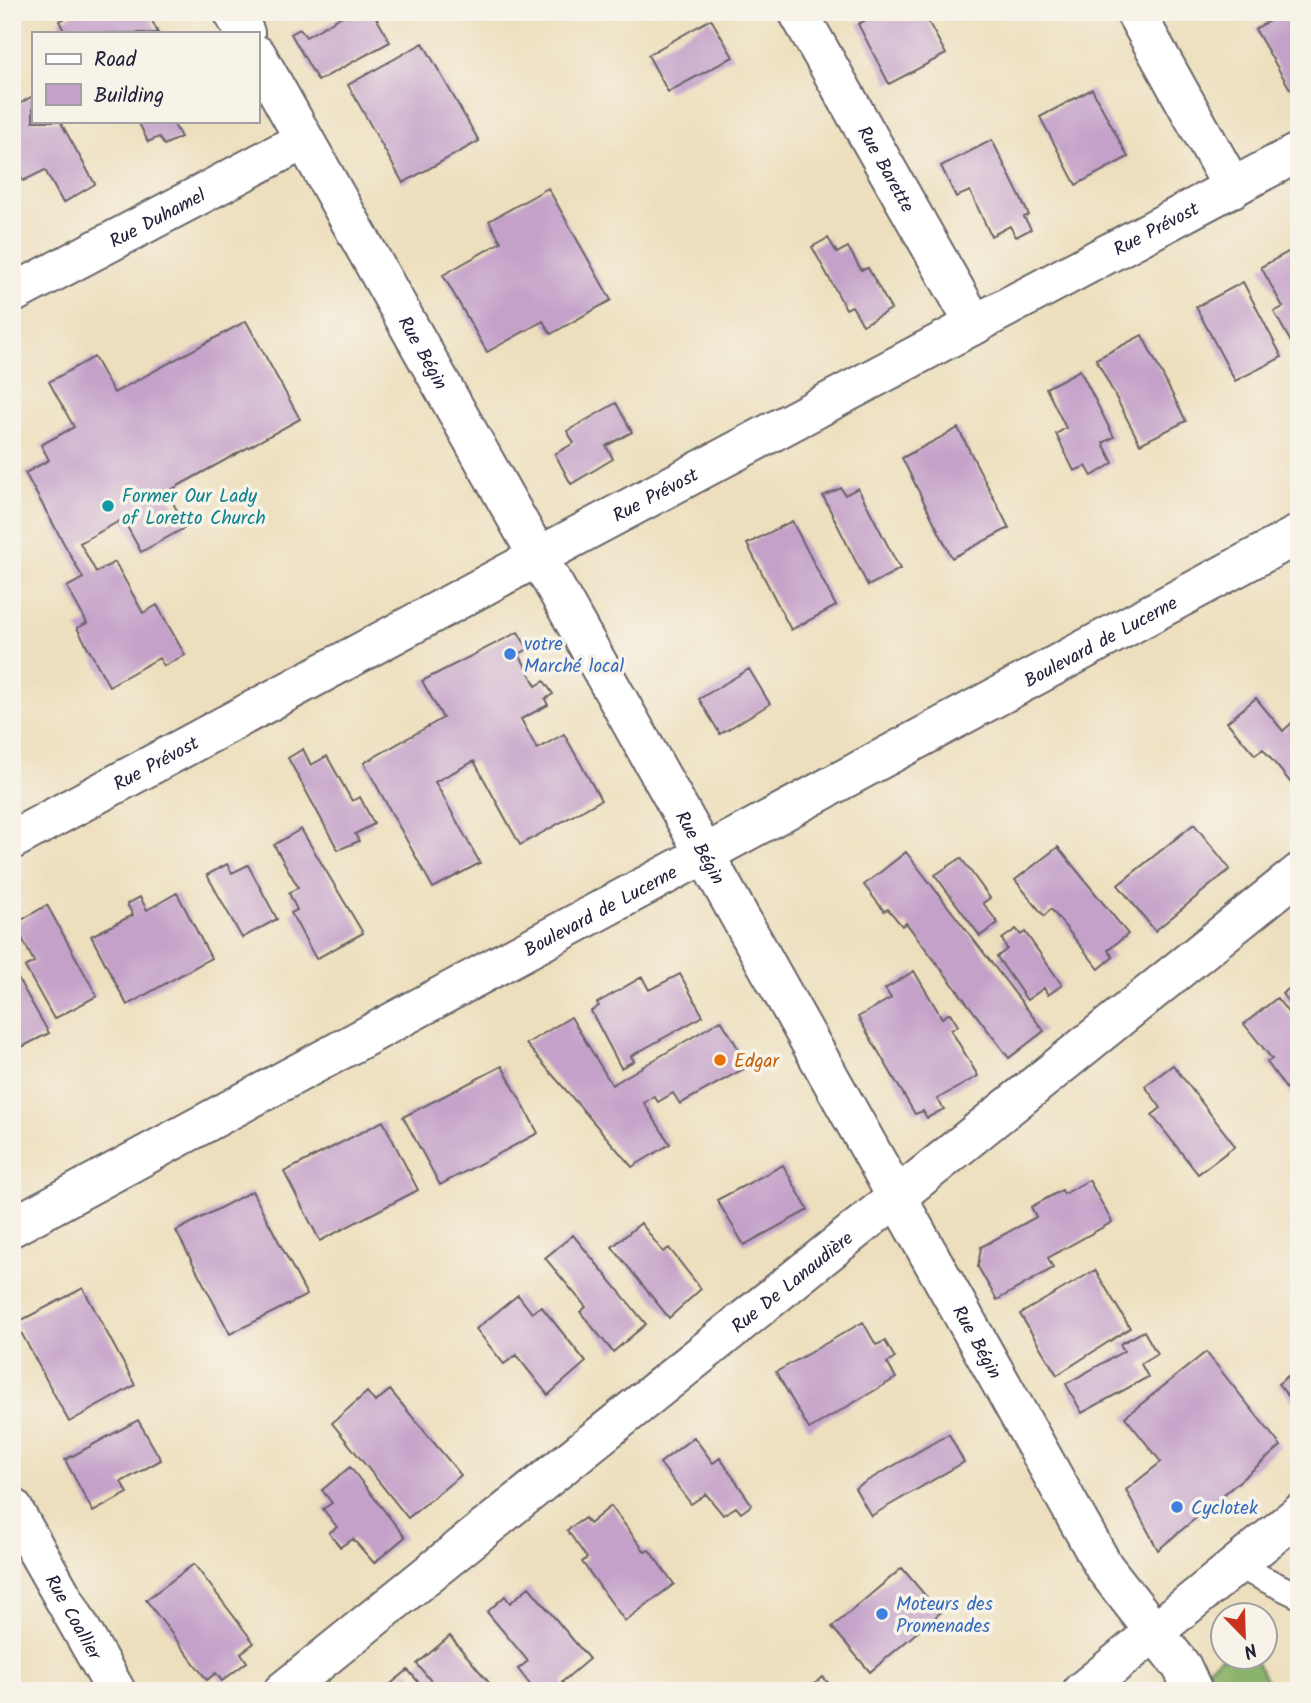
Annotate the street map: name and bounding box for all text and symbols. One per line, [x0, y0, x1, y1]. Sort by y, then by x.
legend [32, 32, 259, 122]
text: Road [94, 44, 137, 77]
text: Building [94, 80, 164, 113]
street label: Rue Barette [848, 121, 922, 219]
street label: Rue Duhamel [104, 181, 212, 257]
street label: Rue Prévost [1108, 194, 1205, 265]
street label: Rue Bégin [389, 311, 455, 396]
street label: Rue Prévost [608, 461, 705, 531]
place label: Former Our Lady of Loretto Church [122, 482, 266, 534]
marker: Former Our Lady of Loretto Church [100, 498, 116, 514]
street label: Boulevard de Lucerne [1019, 589, 1184, 696]
place label: votre Marché local [524, 630, 624, 682]
marker: votre Marché local [502, 646, 518, 662]
street label: Rue Prévost [108, 729, 205, 800]
street label: Rue Bégin [666, 806, 732, 891]
street label: Boulevard de Lucerne [519, 858, 684, 966]
place label: Edgar [734, 1047, 781, 1077]
marker: Edgar [712, 1052, 728, 1068]
street label: Rue De Lanaudière [725, 1224, 861, 1342]
street label: Rue Bégin [943, 1300, 1009, 1385]
place label: Cyclotek [1191, 1494, 1258, 1524]
marker: Cyclotek [1169, 1499, 1185, 1515]
street label: Rue Coallier [36, 1569, 109, 1667]
place label: Moteurs des Promenades [896, 1590, 993, 1642]
north arrow [1210, 1602, 1280, 1672]
marker: Moteurs des Promenades [874, 1606, 890, 1622]
text: N [1238, 1634, 1261, 1666]

